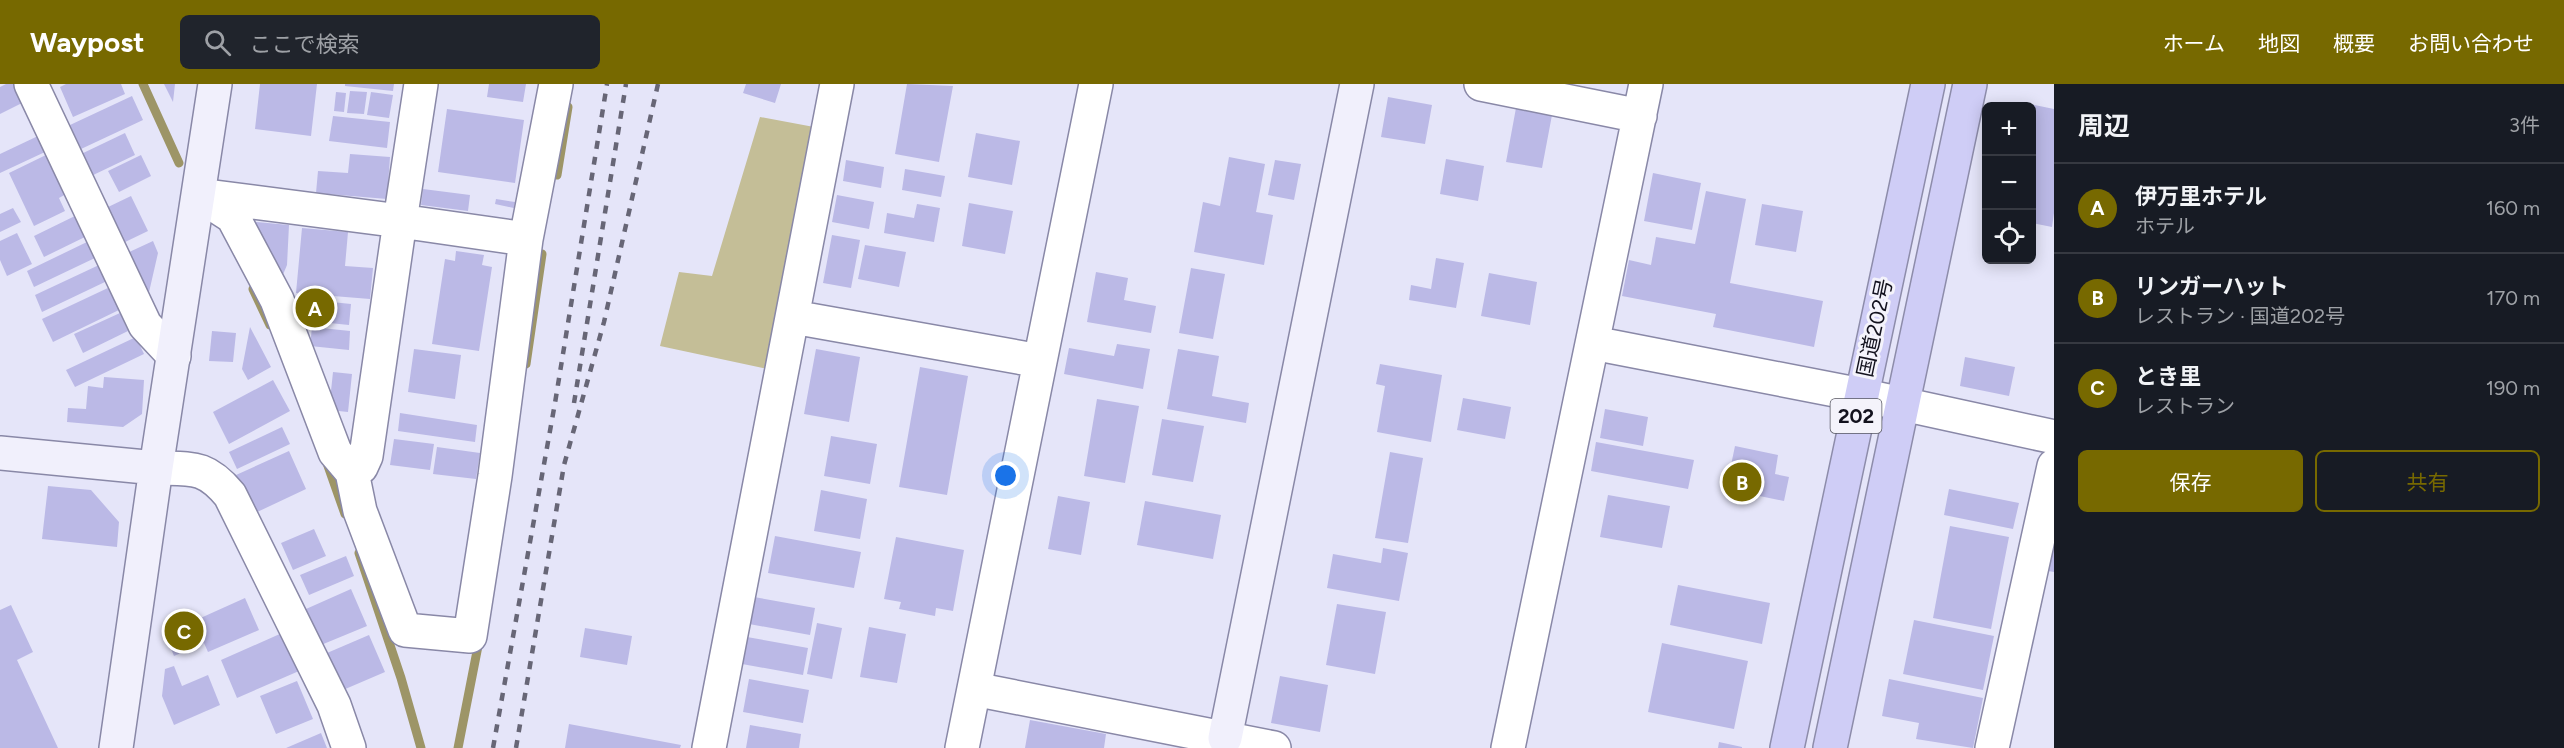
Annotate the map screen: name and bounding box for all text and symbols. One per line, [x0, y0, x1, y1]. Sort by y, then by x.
search box [180, 15, 600, 69]
text: Waypost [30, 25, 144, 59]
icon: search [201, 26, 234, 59]
text: ここで検索 [249, 31, 359, 58]
text: ホーム [2163, 31, 2225, 56]
text: 地図 [2258, 31, 2300, 56]
text: 概要 [2333, 31, 2375, 56]
text: お問い合わせ [2408, 31, 2534, 56]
map controls [1982, 102, 2036, 264]
button: + [1982, 102, 2036, 156]
text: 周辺 [2078, 110, 2130, 142]
text: 3件 [2509, 113, 2540, 137]
button: − [1982, 156, 2036, 210]
text: 伊万里ホテル [2135, 183, 2267, 210]
text: A [2090, 196, 2105, 220]
text: 160 m [2486, 196, 2540, 220]
button: locate [1982, 210, 2036, 264]
text: ホテル [2135, 214, 2195, 238]
text: リンガーハット [2135, 273, 2289, 300]
street label: 国道202号 [1852, 276, 1897, 379]
pin: A [296, 286, 334, 330]
text: B [2091, 286, 2104, 310]
text: 170 m [2486, 286, 2540, 310]
text: レストラン · 国道202号 [2135, 304, 2345, 328]
text: とき里 [2135, 363, 2201, 390]
text: C [2090, 376, 2105, 400]
text: 190 m [2486, 376, 2540, 400]
text: レストラン [2135, 394, 2235, 418]
road number: 202 [1830, 399, 1882, 433]
button: 保存 [2078, 450, 2303, 512]
button: 共有 [2315, 450, 2540, 512]
pin: B [1722, 460, 1762, 504]
your location [991, 461, 1020, 490]
pin: C [164, 608, 204, 654]

